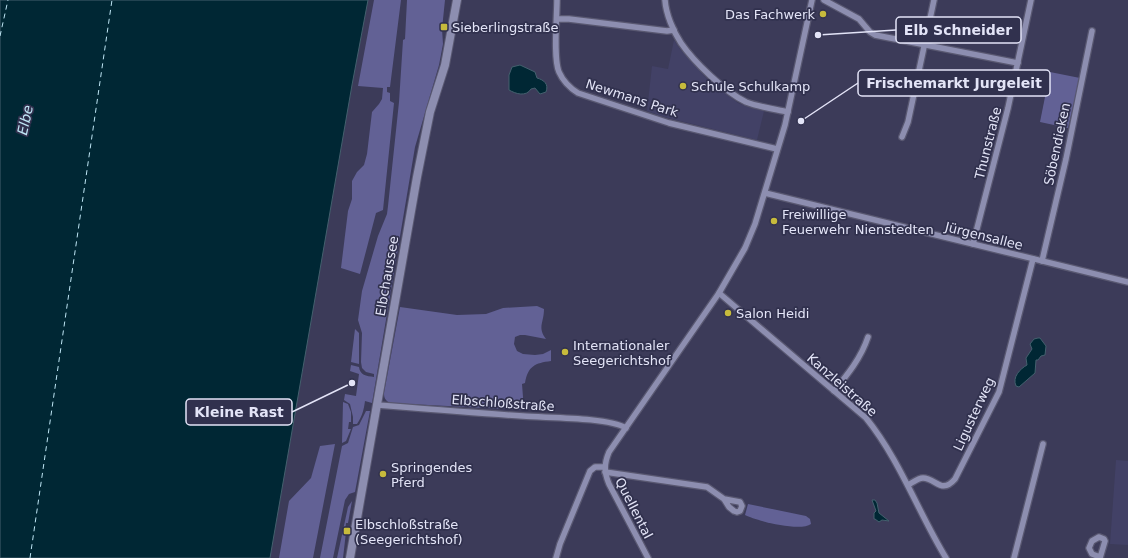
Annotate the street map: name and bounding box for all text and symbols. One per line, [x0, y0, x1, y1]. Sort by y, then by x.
place label: Das Fachwerk [725, 7, 815, 22]
marker: Das Fachwerk [818, 9, 828, 19]
callout: Elb Schneider [896, 17, 1021, 43]
place label: Sieberlingstraße [452, 20, 559, 35]
marker: Sieberlingstraße [439, 22, 449, 32]
text: Elb Schneider [904, 22, 1012, 38]
callout: Frischemarkt Jurgeleit [858, 70, 1050, 96]
text: Frischemarkt Jurgeleit [866, 75, 1042, 91]
street label: Newmans Park [584, 76, 681, 120]
place label: Schule Schulkamp [691, 79, 810, 94]
marker: Schule Schulkamp [678, 81, 688, 91]
street label: Söbendieken [1041, 101, 1073, 187]
water label: Elbe [14, 104, 36, 136]
street label: Thunstraße [972, 105, 1004, 182]
place label: Freiwillige Feuerwehr Nienstedten [782, 207, 934, 237]
marker: Freiwillige Feuerwehr Nienstedten [769, 216, 779, 226]
street label: Jürgensallee [943, 219, 1024, 253]
street label: Elbchaussee [373, 235, 401, 317]
place label: Salon Heidi [736, 306, 809, 321]
marker: Salon Heidi [723, 308, 733, 318]
place label: Internationaler Seegerichtshof [573, 338, 671, 368]
marker: Internationaler Seegerichtshof [560, 347, 570, 357]
street label: Kanzleistraße [804, 350, 880, 420]
street label: Ligusterweg [950, 375, 998, 453]
street label: Elbschloßstraße [451, 392, 555, 414]
callout: Kleine Rast [186, 399, 292, 425]
text: Kleine Rast [194, 404, 284, 420]
place label: Springendes Pferd [391, 460, 472, 490]
marker: Springendes Pferd [378, 469, 388, 479]
street label: Quellental [612, 475, 656, 541]
place label: Elbschloßstraße (Seegerichtshof) [355, 517, 463, 547]
marker: Elbschloßstraße (Seegerichtshof) [342, 526, 352, 536]

